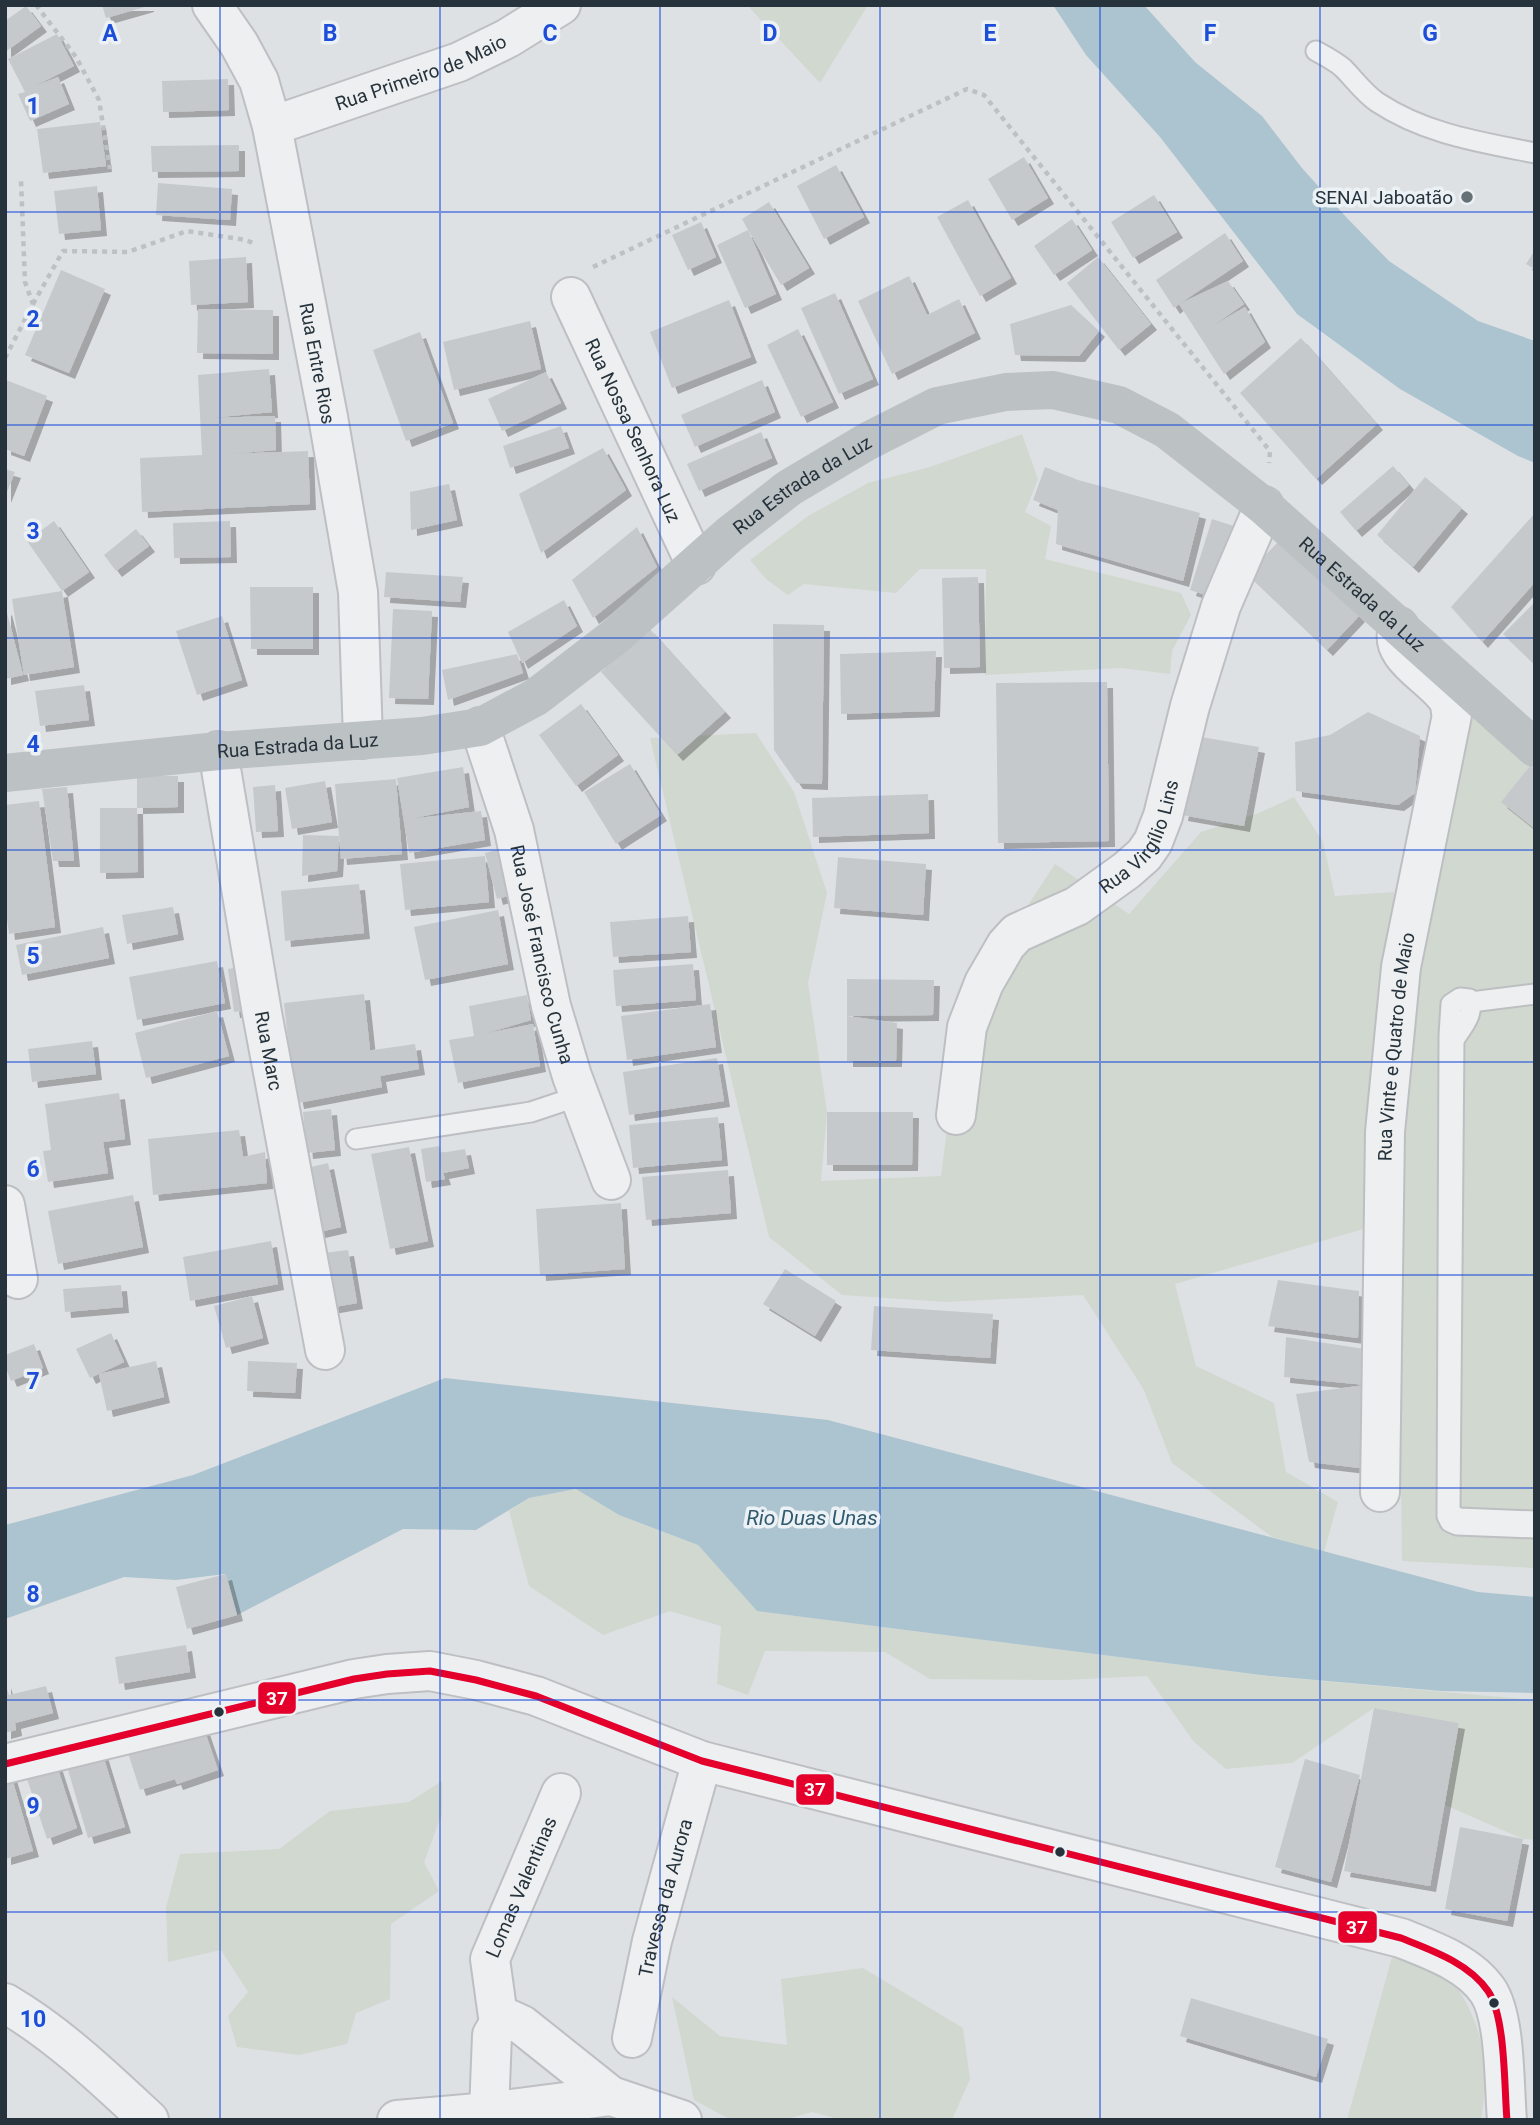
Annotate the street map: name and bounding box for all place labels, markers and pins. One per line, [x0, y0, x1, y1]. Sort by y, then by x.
place label: SENAI Jaboatão [1315, 186, 1453, 209]
marker: SENAI Jaboatão [1459, 189, 1475, 205]
unlabelled marker [212, 1705, 226, 1719]
unlabelled marker [1053, 1845, 1067, 1859]
unlabelled marker [1487, 1996, 1501, 2010]

